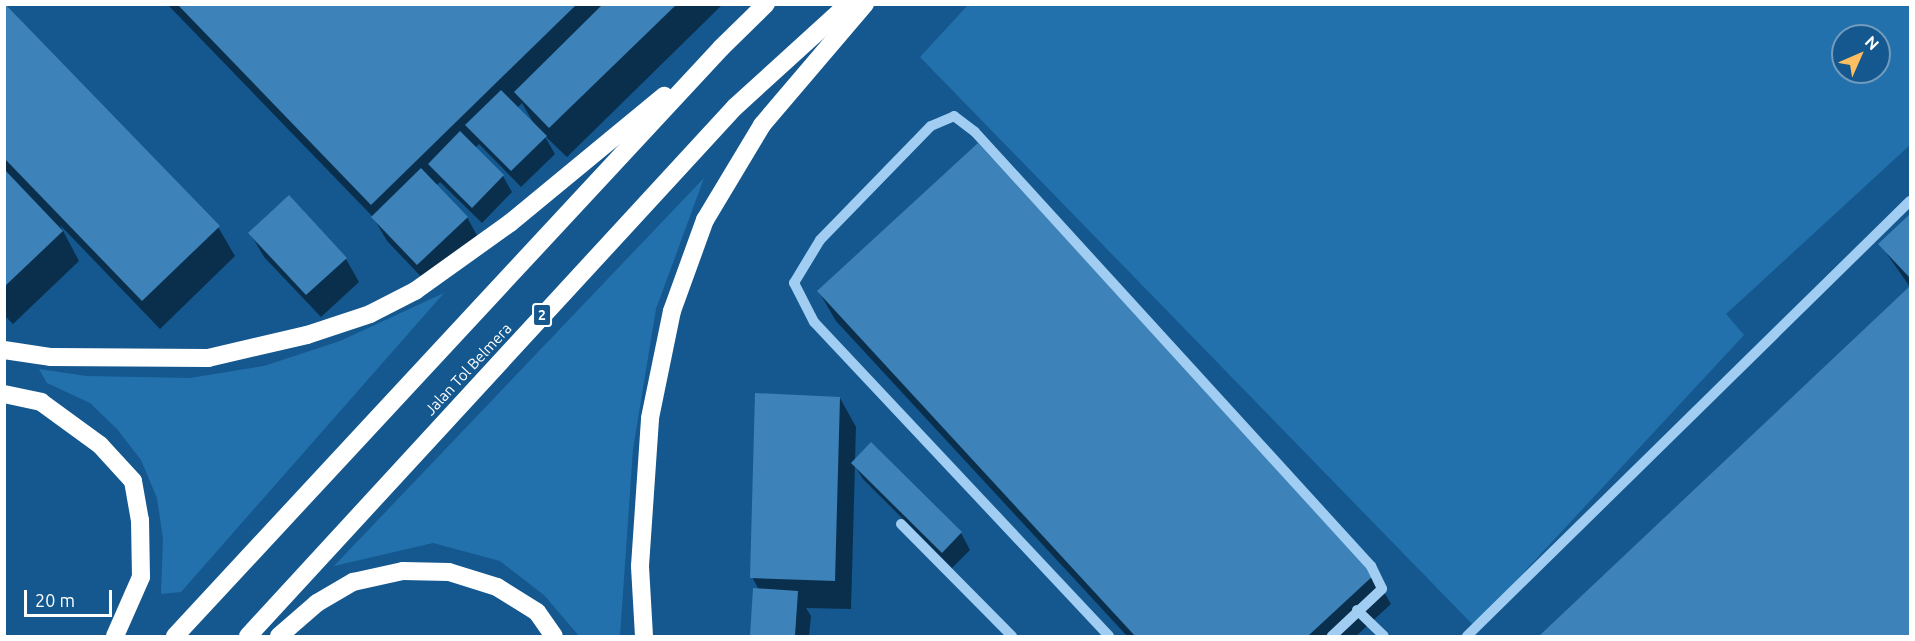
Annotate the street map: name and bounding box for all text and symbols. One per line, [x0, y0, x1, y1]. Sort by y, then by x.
north arrow [1831, 24, 1891, 84]
text: N [1862, 32, 1883, 53]
road number: 2 [532, 304, 552, 326]
street label: Jalan Tol Belmera [421, 319, 515, 419]
scale bar [27, 578, 116, 616]
text: 20 m [35, 590, 75, 610]

